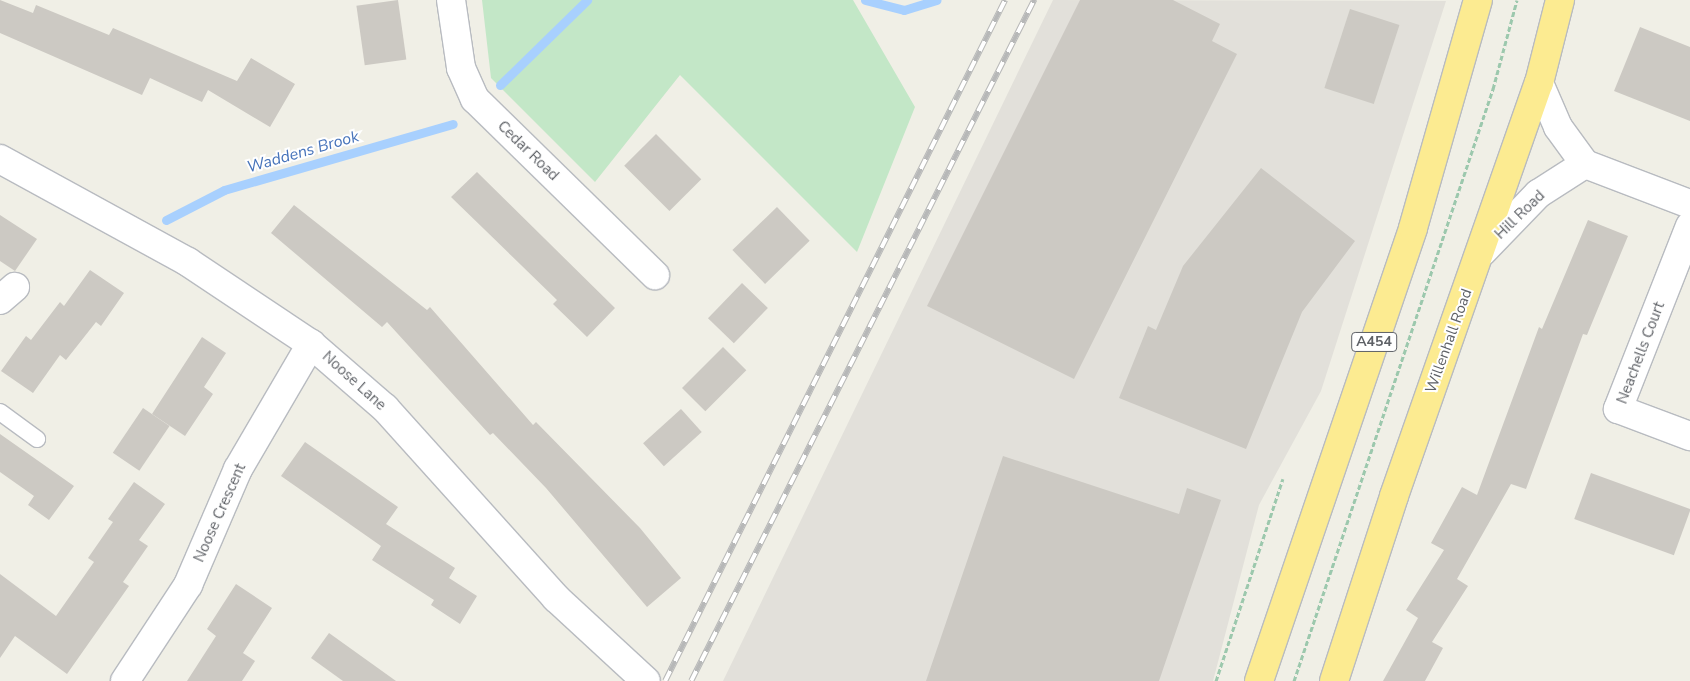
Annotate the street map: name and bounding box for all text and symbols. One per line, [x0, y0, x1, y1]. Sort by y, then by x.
street label: Cedar Road [494, 117, 562, 185]
water label: Waddens Brook [245, 127, 361, 177]
street label: Hill Road [1491, 187, 1549, 243]
street label: Willenhall Road [1422, 287, 1476, 395]
street label: Neachells Court [1613, 300, 1669, 406]
road number: A454 [1350, 331, 1398, 354]
street label: Noose Lane [318, 348, 390, 414]
street label: Noose Crescent [190, 461, 250, 565]

